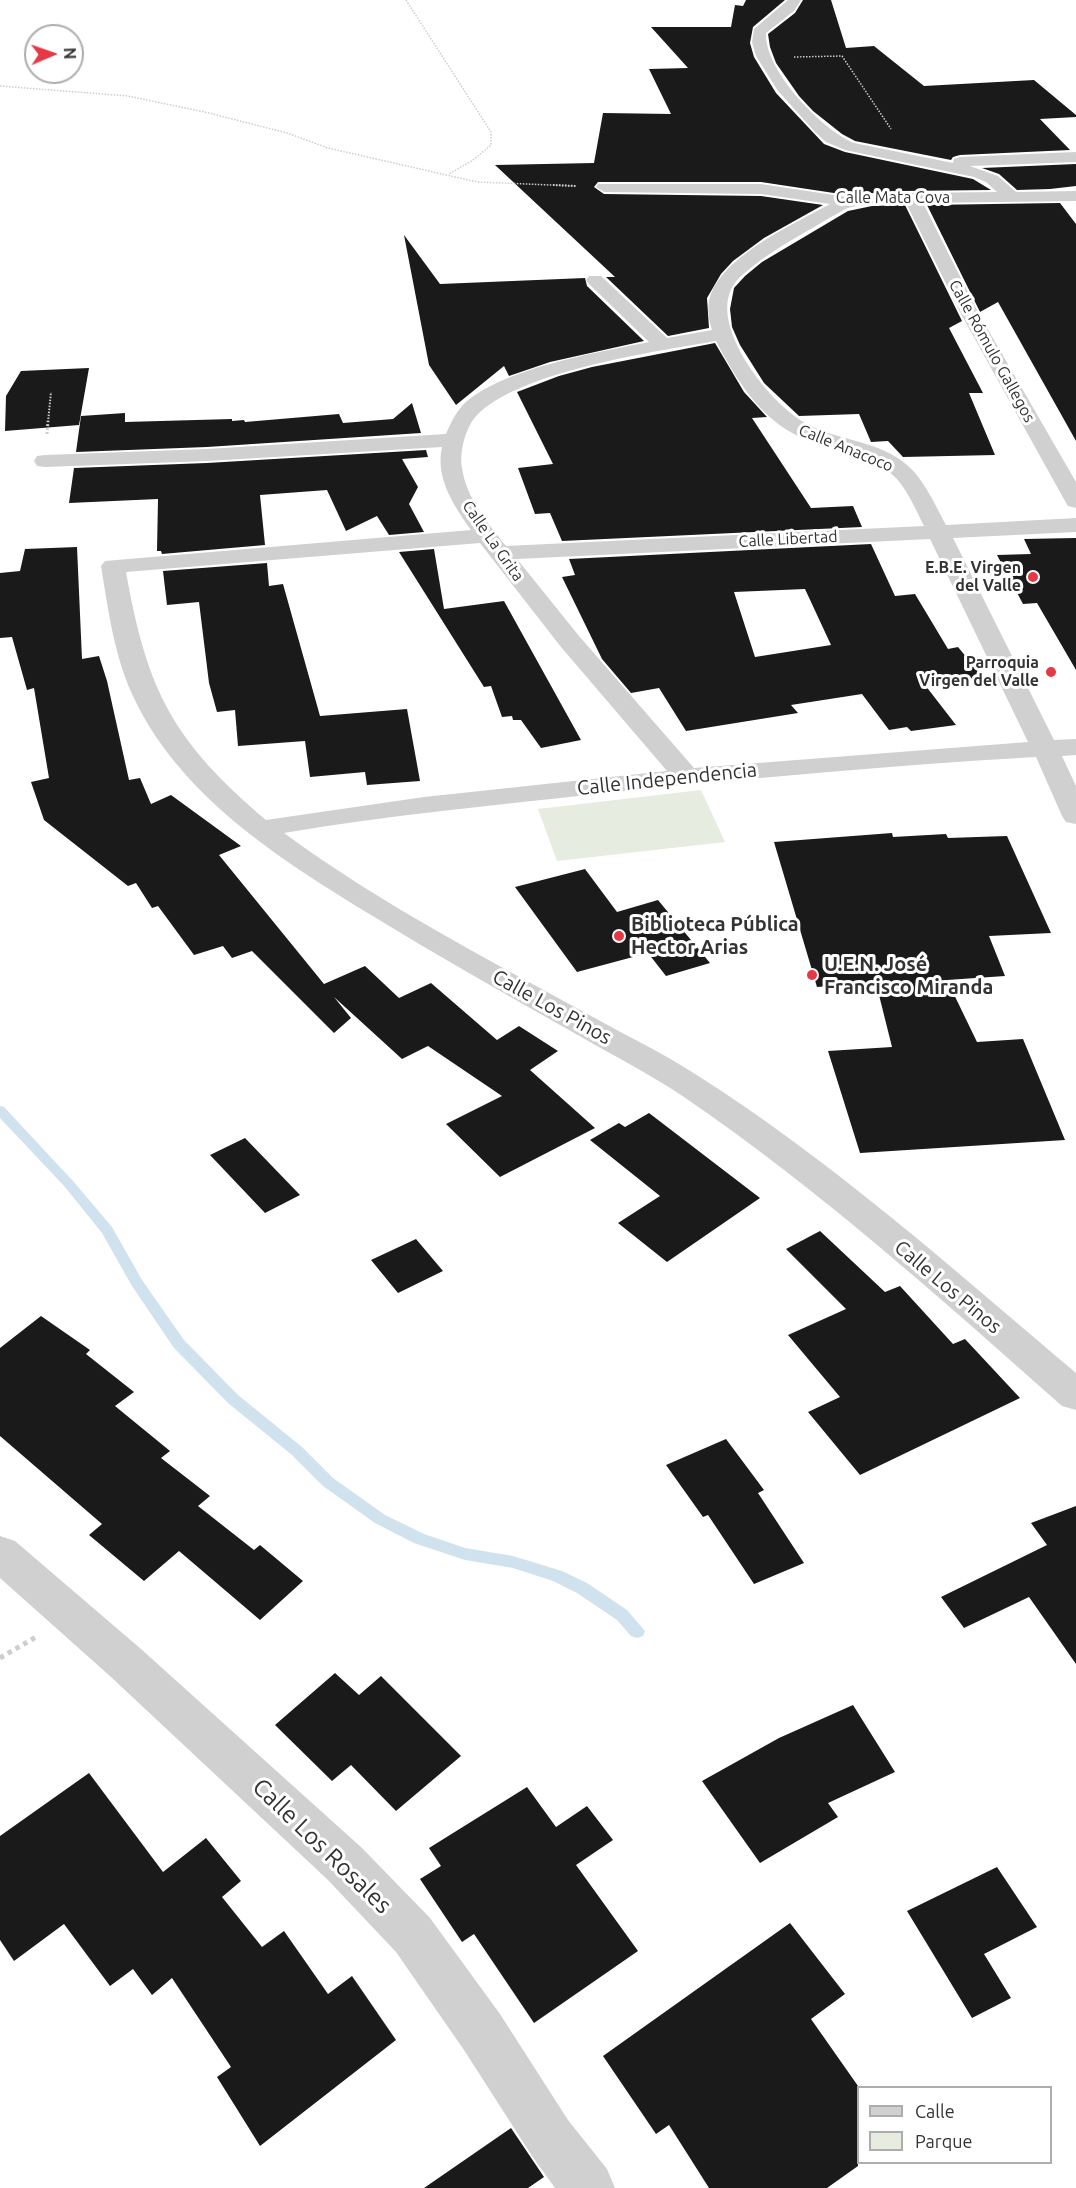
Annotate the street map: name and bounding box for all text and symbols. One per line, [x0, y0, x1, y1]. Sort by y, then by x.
north arrow [24, 24, 84, 84]
text: N [61, 47, 79, 60]
street label: Calle Mata Cova [836, 188, 950, 208]
street label: Calle Rómulo Gallegos [945, 276, 1039, 426]
street label: Calle Anacoco [796, 420, 896, 476]
street label: Calle La Grita [458, 497, 528, 585]
street label: Calle Libertad [738, 527, 838, 551]
place label: E.B.E. Virgen del Valle [925, 558, 1021, 596]
marker: E.B.E. Virgen del Valle [1026, 570, 1040, 584]
place label: Parroquia Virgen del Valle [919, 653, 1039, 691]
marker: Parroquia Virgen del Valle [1044, 665, 1058, 679]
street label: Calle Independencia [576, 758, 758, 800]
place label: Biblioteca Pública Hector Arias [631, 912, 799, 959]
marker: Biblioteca Pública Hector Arias [612, 929, 626, 943]
place label: U.E.N. José Francisco Miranda [824, 952, 993, 999]
street label: Calle Los Pinos [488, 964, 616, 1050]
marker: U.E.N. José Francisco Miranda [805, 968, 819, 982]
street label: Calle Los Pinos [890, 1235, 1006, 1339]
street label: Calle Los Rosales [246, 1772, 398, 1920]
legend [857, 2086, 1052, 2164]
text: Calle [915, 2101, 955, 2121]
text: Parque [915, 2131, 972, 2151]

